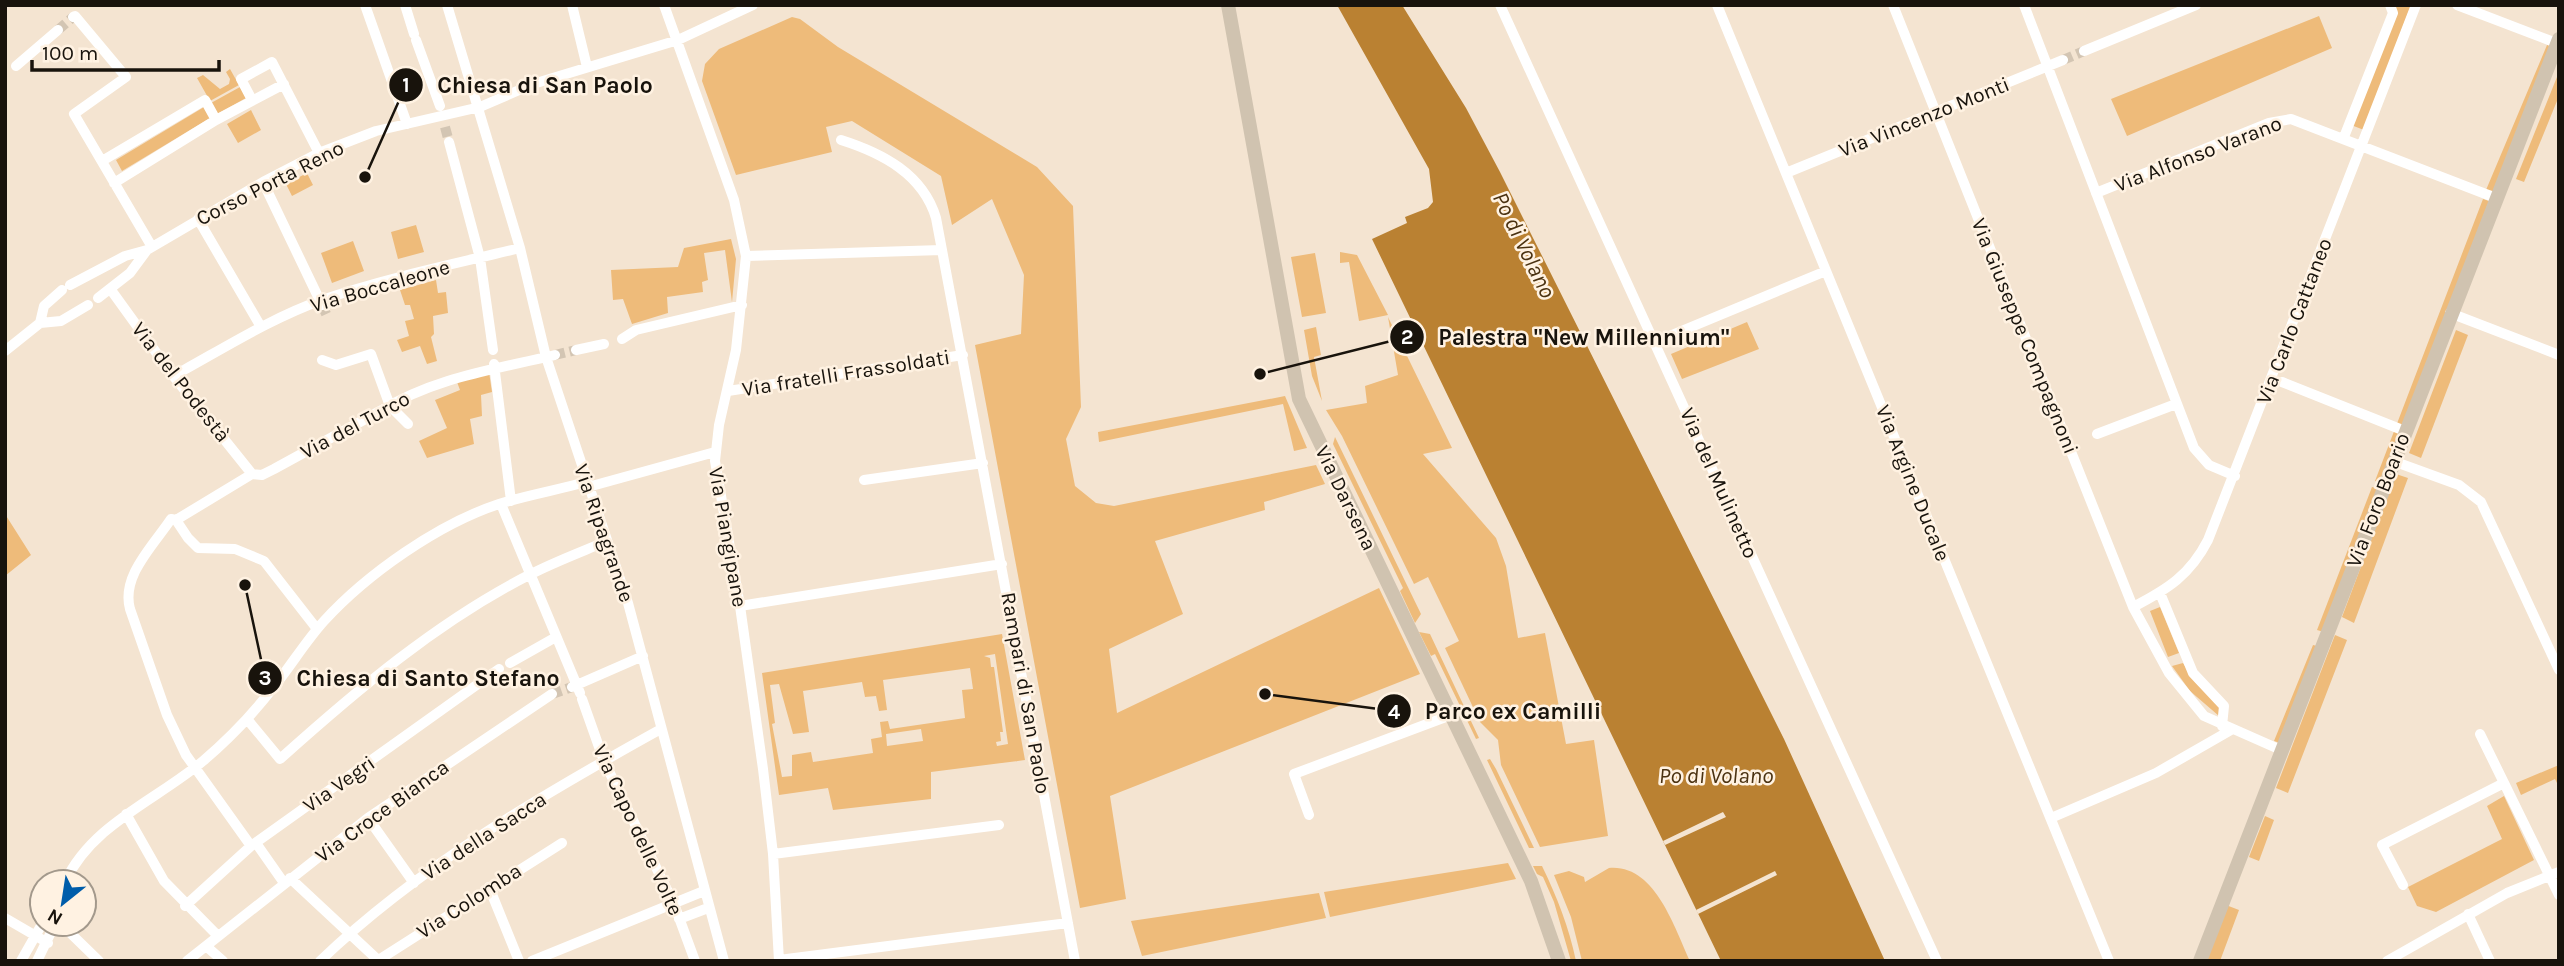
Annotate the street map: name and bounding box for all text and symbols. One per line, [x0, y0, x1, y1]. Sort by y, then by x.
scale bar [32, 28, 219, 72]
text: 100 m [42, 41, 99, 65]
callout: Chiesa di San Paolo [389, 63, 667, 107]
text: Chiesa di San Paolo [437, 72, 653, 99]
street label: Via Vincenzo Monti [1835, 72, 2013, 162]
text: 1 [402, 73, 410, 97]
street label: Via Alfonso Varano [2111, 111, 2285, 197]
street label: Corso Porta Reno [192, 135, 348, 231]
water label: Po di Volano [1487, 188, 1561, 302]
street label: Via Giuseppe Compagnoni [1967, 215, 2083, 457]
street label: Via Carlo Cattaneo [2251, 235, 2337, 407]
street label: Via Boccaleone [307, 255, 453, 317]
callout: Palestra "New Millennium" [1390, 315, 1744, 359]
street label: Via del Podestà [127, 317, 235, 447]
text: Palestra "New Millennium" [1438, 324, 1730, 351]
text: 2 [1401, 325, 1413, 349]
street label: Via fratelli Frassoldati [740, 345, 952, 401]
street label: Via del Turco [296, 386, 414, 464]
street label: Via Argine Ducale [1871, 401, 1955, 565]
street label: Via del Mulinetto [1675, 404, 1763, 562]
street label: Via Foro Boario [2341, 429, 2415, 571]
street label: Via Darsena [1310, 442, 1382, 554]
street label: Via Ripagrande [569, 461, 639, 605]
street label: Via Piangipane [704, 465, 752, 609]
street label: Rampari di San Paolo [996, 590, 1056, 796]
callout: Chiesa di Santo Stefano [248, 656, 574, 700]
text: Chiesa di Santo Stefano [296, 665, 560, 692]
text: 3 [258, 666, 272, 690]
callout: Parco ex Camilli [1376, 689, 1616, 733]
text: Parco ex Camilli [1425, 698, 1601, 725]
text: 4 [1388, 700, 1401, 724]
street label: Via Capo delle Volte [588, 741, 688, 919]
street label: Via Vegri [298, 751, 380, 817]
street label: Via Croce Bianca [311, 755, 453, 867]
water label: Po di Volano [1659, 762, 1773, 789]
street label: Via della Sacca [417, 787, 551, 885]
street label: Via Colomba [412, 858, 526, 944]
north arrow [28, 868, 98, 938]
text: N [44, 904, 66, 930]

